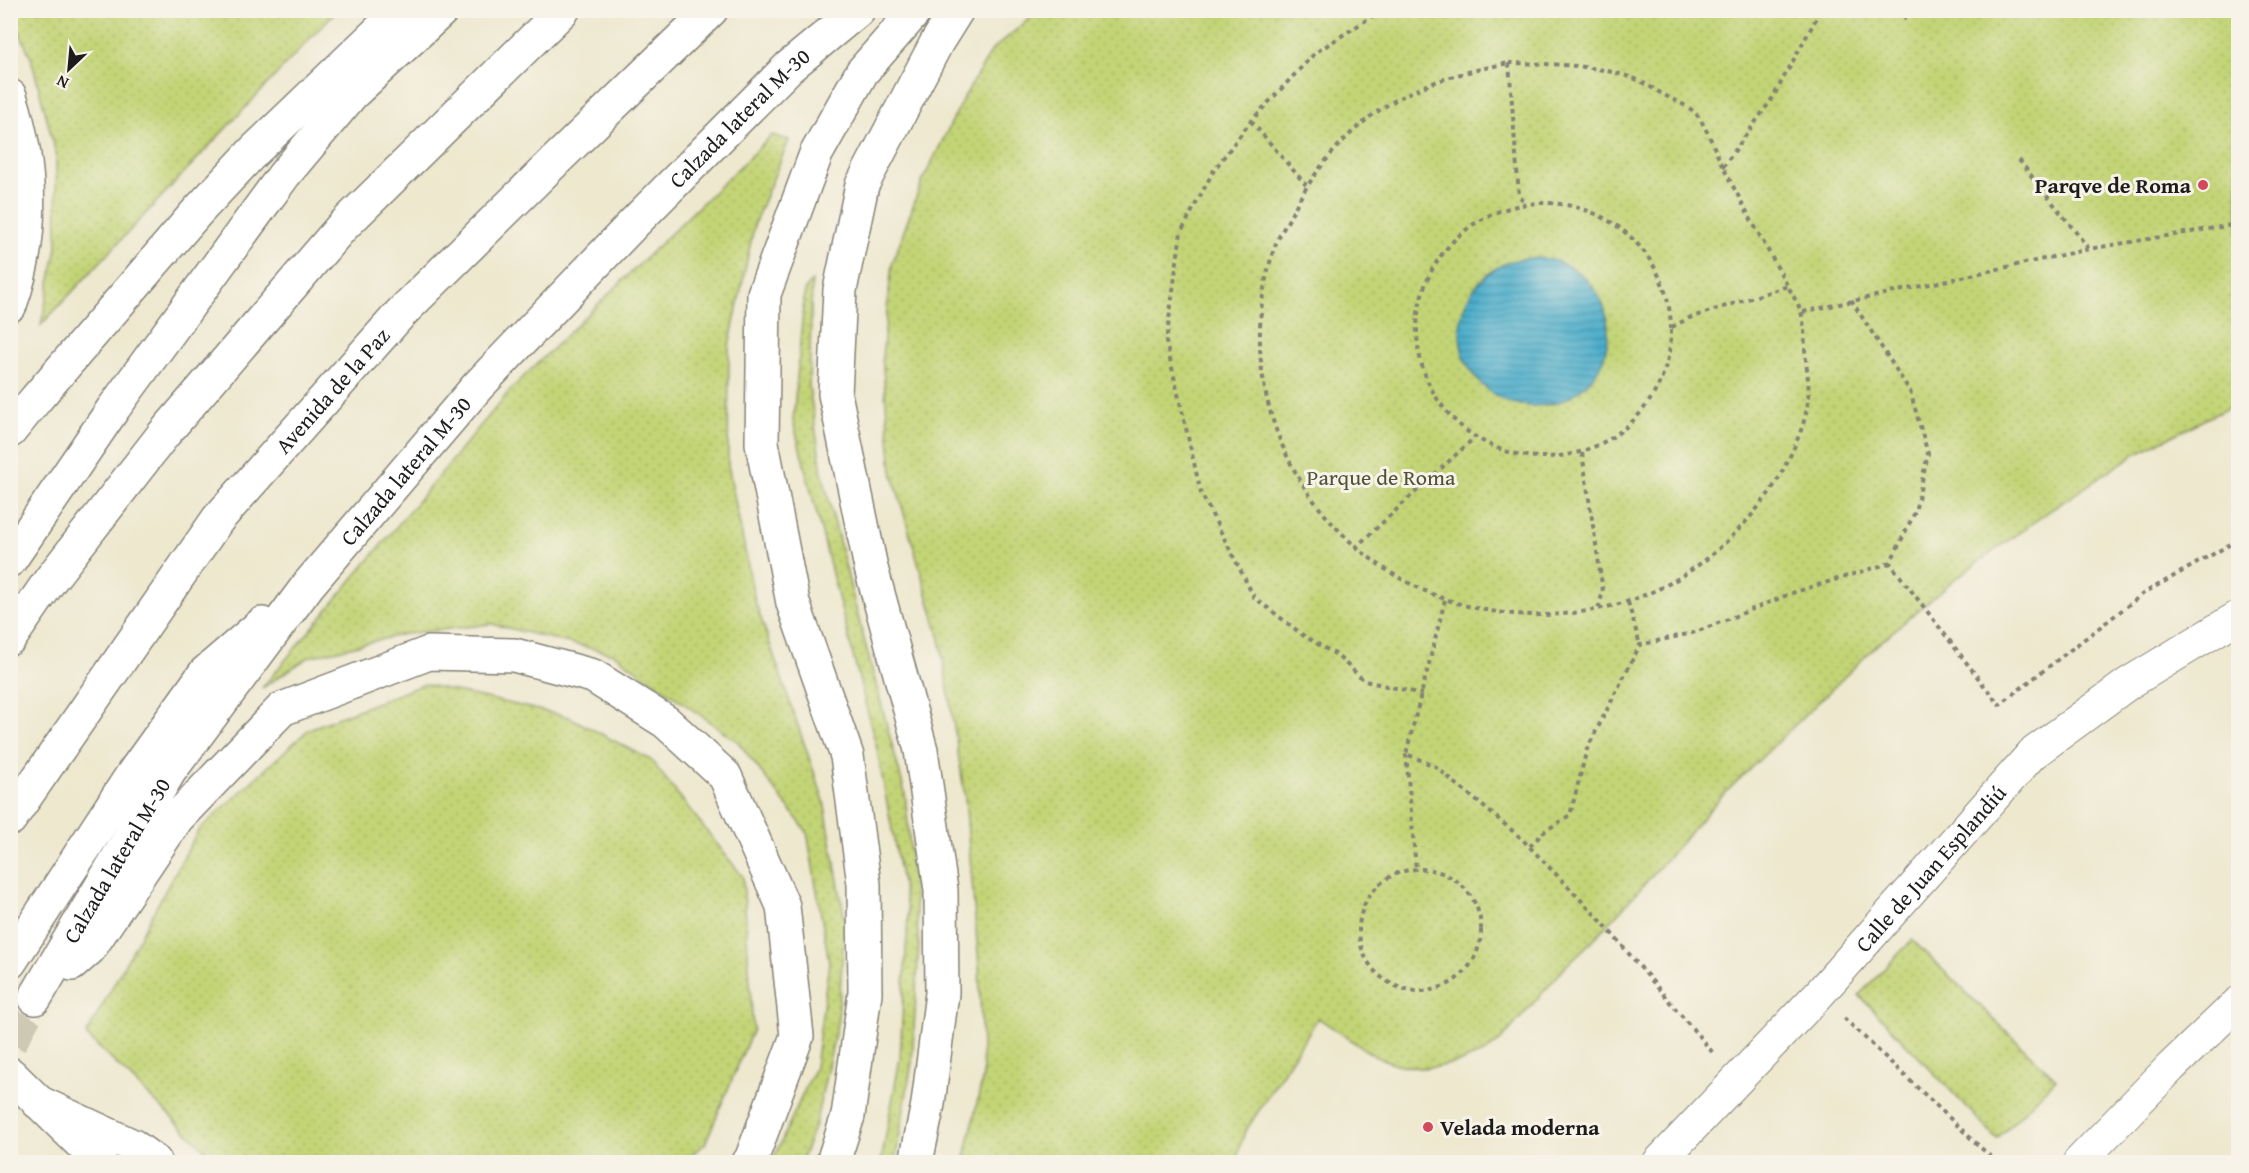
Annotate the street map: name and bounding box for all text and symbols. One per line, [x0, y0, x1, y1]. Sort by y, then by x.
north arrow [39, 39, 99, 99]
street label: Calzada lateral M-30 [662, 40, 817, 195]
text: N [52, 69, 72, 96]
place label: Parqve de Roma [2035, 169, 2192, 201]
marker: Parqve de Roma [2196, 178, 2210, 192]
street label: Avenida de la Paz [267, 320, 397, 460]
street label: Calzada lateral M-30 [333, 389, 479, 552]
park label: Parque de Roma [1307, 461, 1456, 493]
street label: Calzada lateral M-30 [55, 772, 178, 949]
street label: Calle de Juan Esplandiú [1848, 778, 2014, 959]
place label: Velada moderna [1440, 1111, 1600, 1143]
marker: Velada moderna [1421, 1120, 1435, 1134]

